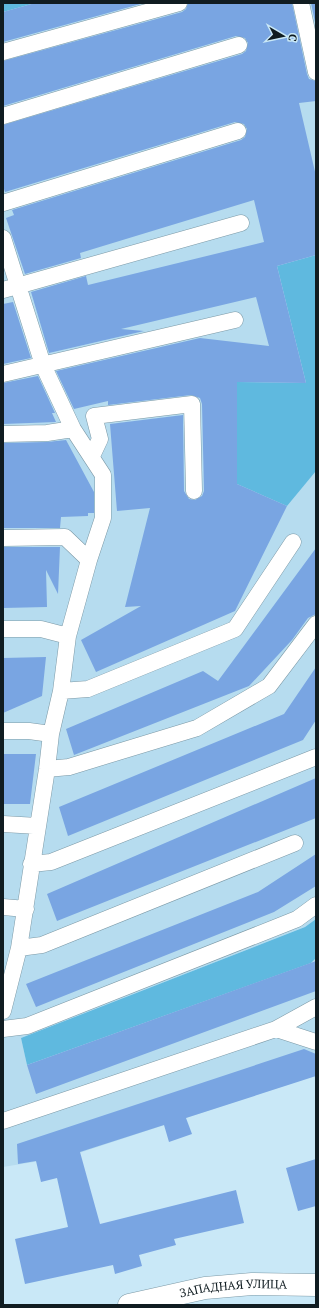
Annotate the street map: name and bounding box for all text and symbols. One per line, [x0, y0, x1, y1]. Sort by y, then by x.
north arrow [263, 16, 303, 56]
text: С [285, 33, 300, 42]
street label: ЗАПАДНАЯ УЛИЦА [178, 1276, 288, 1301]

